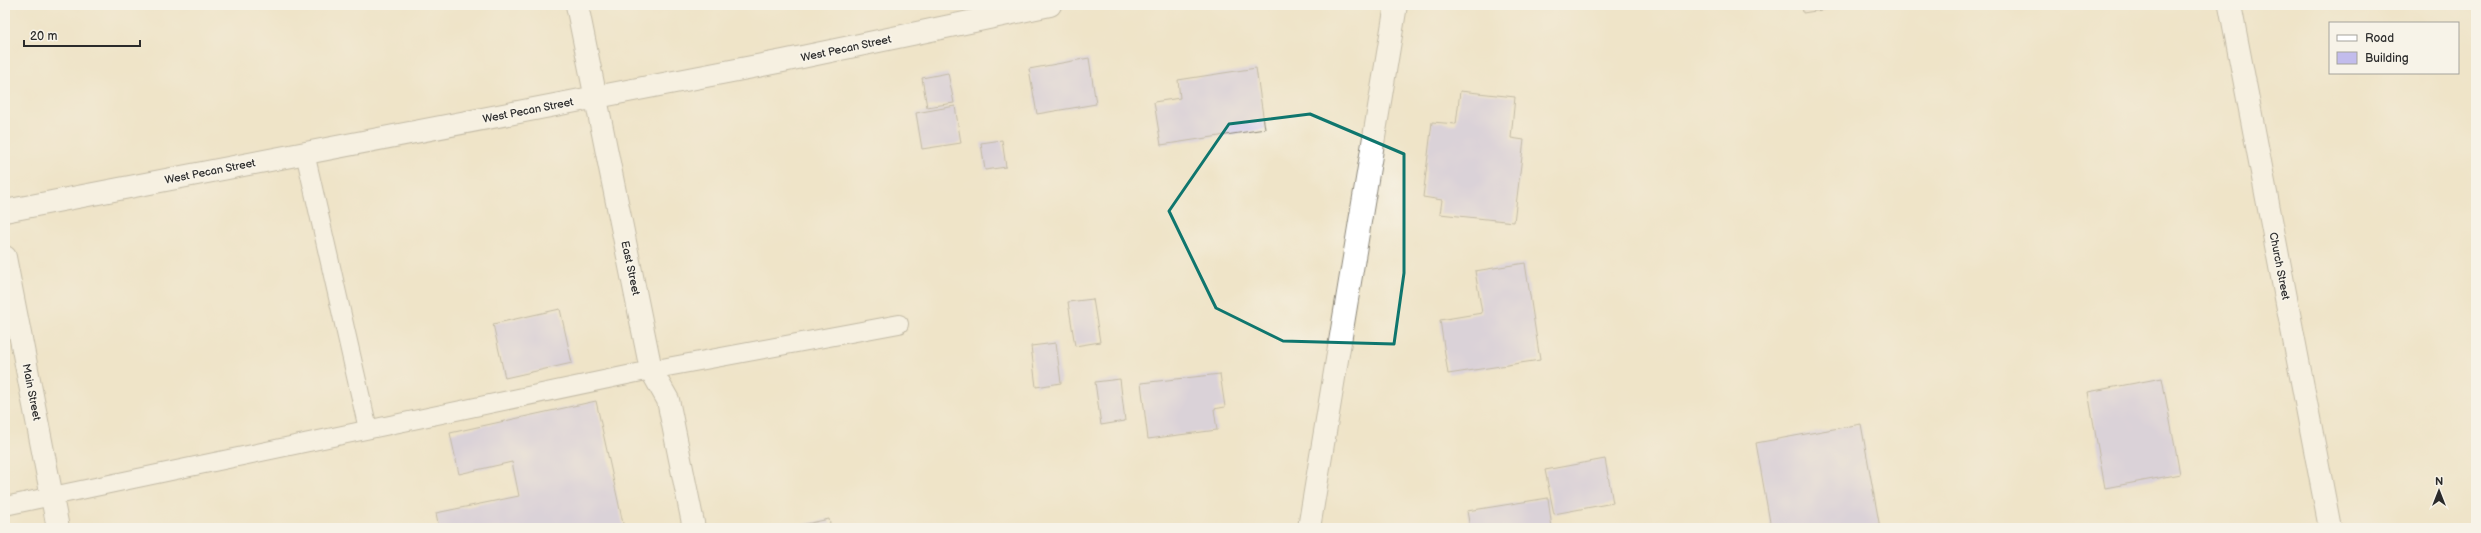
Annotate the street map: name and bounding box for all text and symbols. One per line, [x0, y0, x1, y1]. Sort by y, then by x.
scale bar [24, 22, 140, 48]
legend [2329, 22, 2459, 74]
text: 20 m [30, 29, 57, 44]
text: Road [2365, 31, 2394, 46]
street label: West Pecan Street [800, 32, 893, 64]
text: Building [2365, 51, 2409, 66]
street label: West Pecan Street [482, 95, 575, 126]
street label: West Pecan Street [164, 156, 257, 187]
street label: Church Street [2267, 231, 2293, 302]
street label: East Street [618, 240, 643, 297]
street label: Main Street [20, 363, 43, 422]
north arrow [2419, 471, 2459, 511]
text: N [2435, 475, 2443, 488]

